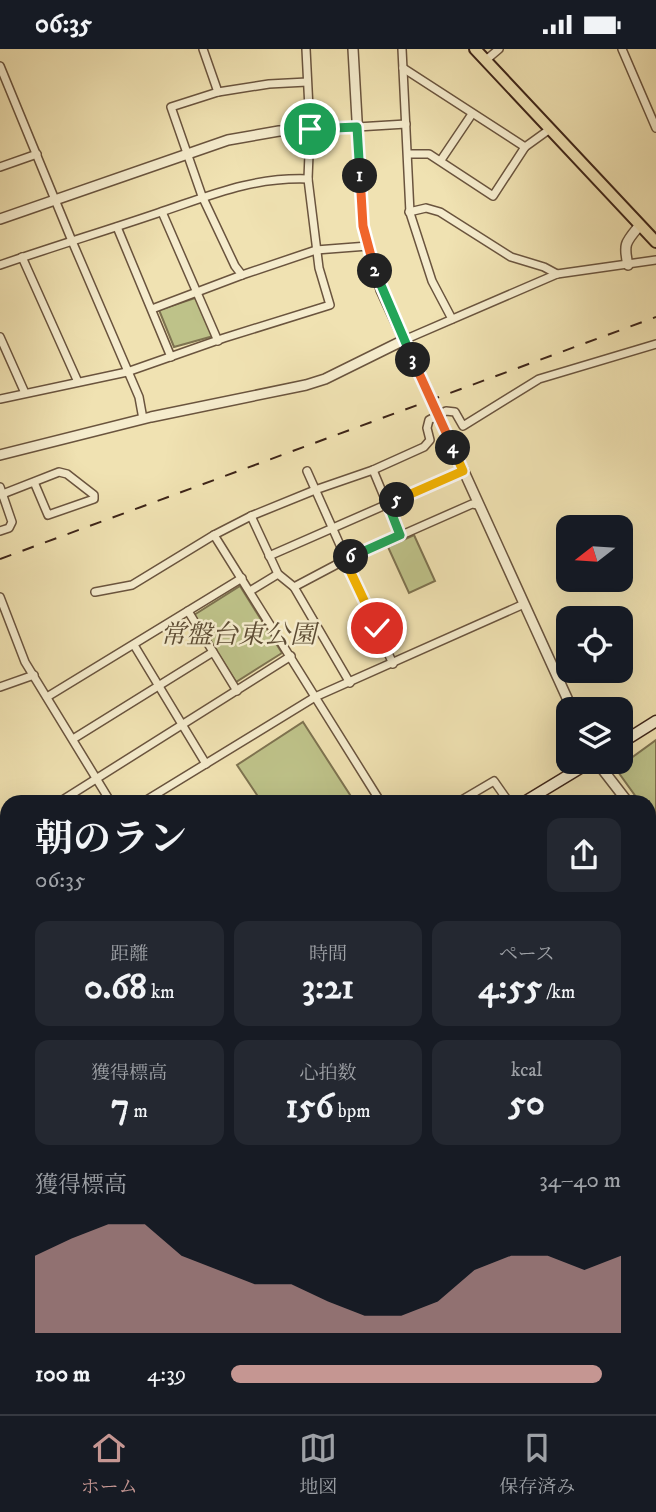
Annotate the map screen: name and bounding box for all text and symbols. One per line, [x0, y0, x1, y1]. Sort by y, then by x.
text: 06:35 [35, 8, 92, 41]
pin [280, 99, 340, 159]
icon: arrive [291, 110, 329, 148]
pin: 1 [342, 159, 378, 193]
text: 1 [356, 164, 363, 187]
pin: 2 [358, 253, 392, 289]
text: 2 [370, 259, 379, 282]
pin: 3 [396, 343, 430, 377]
text: 3 [409, 348, 416, 371]
pin: 4 [435, 431, 470, 465]
text: 4 [447, 436, 458, 459]
pin: 5 [380, 483, 414, 517]
text: 5 [392, 488, 401, 511]
north arrow [556, 515, 634, 591]
map controls [556, 515, 633, 774]
pin: 6 [334, 539, 368, 575]
text: 6 [346, 545, 355, 568]
pin [347, 598, 407, 658]
button: locate [556, 606, 633, 683]
icon: check [358, 609, 396, 647]
park label: 常盤台東公園 [160, 619, 320, 652]
button: layers [556, 697, 633, 774]
text: 朝のラン [35, 816, 187, 864]
button: share [547, 818, 621, 892]
text: 06:35 [35, 866, 85, 895]
text: 距離 [110, 943, 148, 966]
text: 時間 [309, 943, 347, 966]
text: ペース [499, 943, 555, 966]
text: 0.68 [84, 966, 147, 1010]
text: 3:21 [302, 966, 354, 1010]
text: 4:55 [478, 966, 542, 1010]
text: km [147, 981, 175, 1004]
text: /km [542, 981, 575, 1004]
text: kcal [511, 1059, 542, 1082]
text: 獲得標高 [91, 1062, 167, 1085]
text: 心拍数 [299, 1062, 357, 1085]
text: 50 [509, 1082, 545, 1126]
text: 7 [111, 1085, 129, 1129]
text: 156 [285, 1085, 334, 1129]
text: m [129, 1100, 148, 1123]
text: bpm [334, 1100, 371, 1123]
text: 34–40 m [539, 1166, 621, 1195]
text: 獲得標高 [35, 1171, 127, 1200]
text: 100 m [35, 1360, 90, 1389]
text: 4:39 [147, 1360, 186, 1389]
tab: ホーム [81, 1429, 138, 1499]
tab: 地図 [299, 1429, 337, 1499]
tab: 保存済み [499, 1429, 575, 1499]

